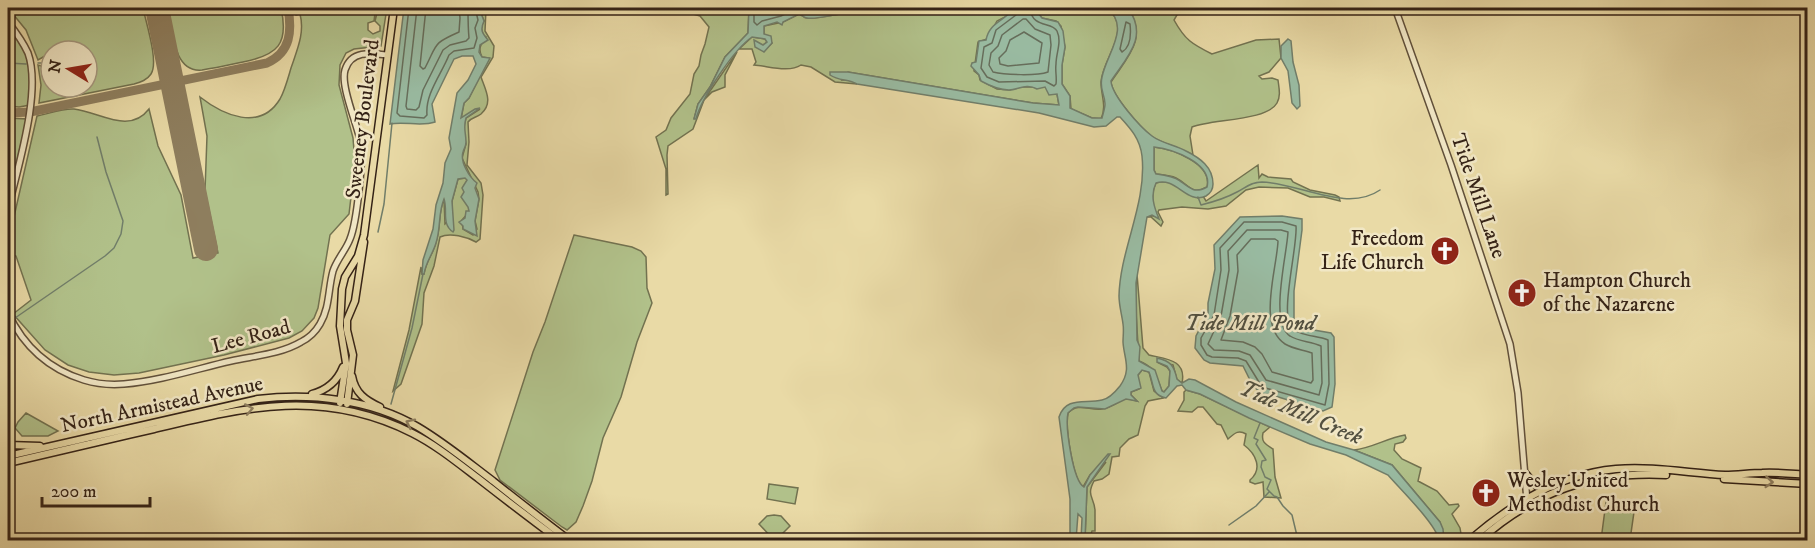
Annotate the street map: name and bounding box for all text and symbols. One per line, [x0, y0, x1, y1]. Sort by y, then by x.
street label: Sweeney Boulevard [340, 37, 386, 200]
north arrow [39, 39, 99, 99]
text: N [44, 58, 66, 75]
street label: Tide Mill Lane [1445, 130, 1512, 262]
place label: Freedom Life Church [1321, 226, 1424, 276]
church icon: Freedom Life Church [1429, 235, 1461, 267]
place label: Hampton Church of the Nazarene [1543, 268, 1691, 318]
church icon: Hampton Church of the Nazarene [1506, 277, 1538, 309]
water label: Tide Mill Pond [1185, 310, 1319, 337]
street label: Lee Road [209, 314, 294, 360]
street label: North Armistead Avenue [58, 371, 266, 439]
water label: Tide Mill Creek [1235, 375, 1367, 451]
one-way arrow [244, 403, 254, 416]
one-way arrow [405, 419, 416, 431]
place label: Wesley United Methodist Church [1506, 468, 1659, 518]
scale bar [42, 470, 150, 508]
one-way arrow [1764, 475, 1773, 488]
church icon: Wesley United Methodist Church [1470, 477, 1502, 509]
text: 200 m [51, 481, 97, 503]

